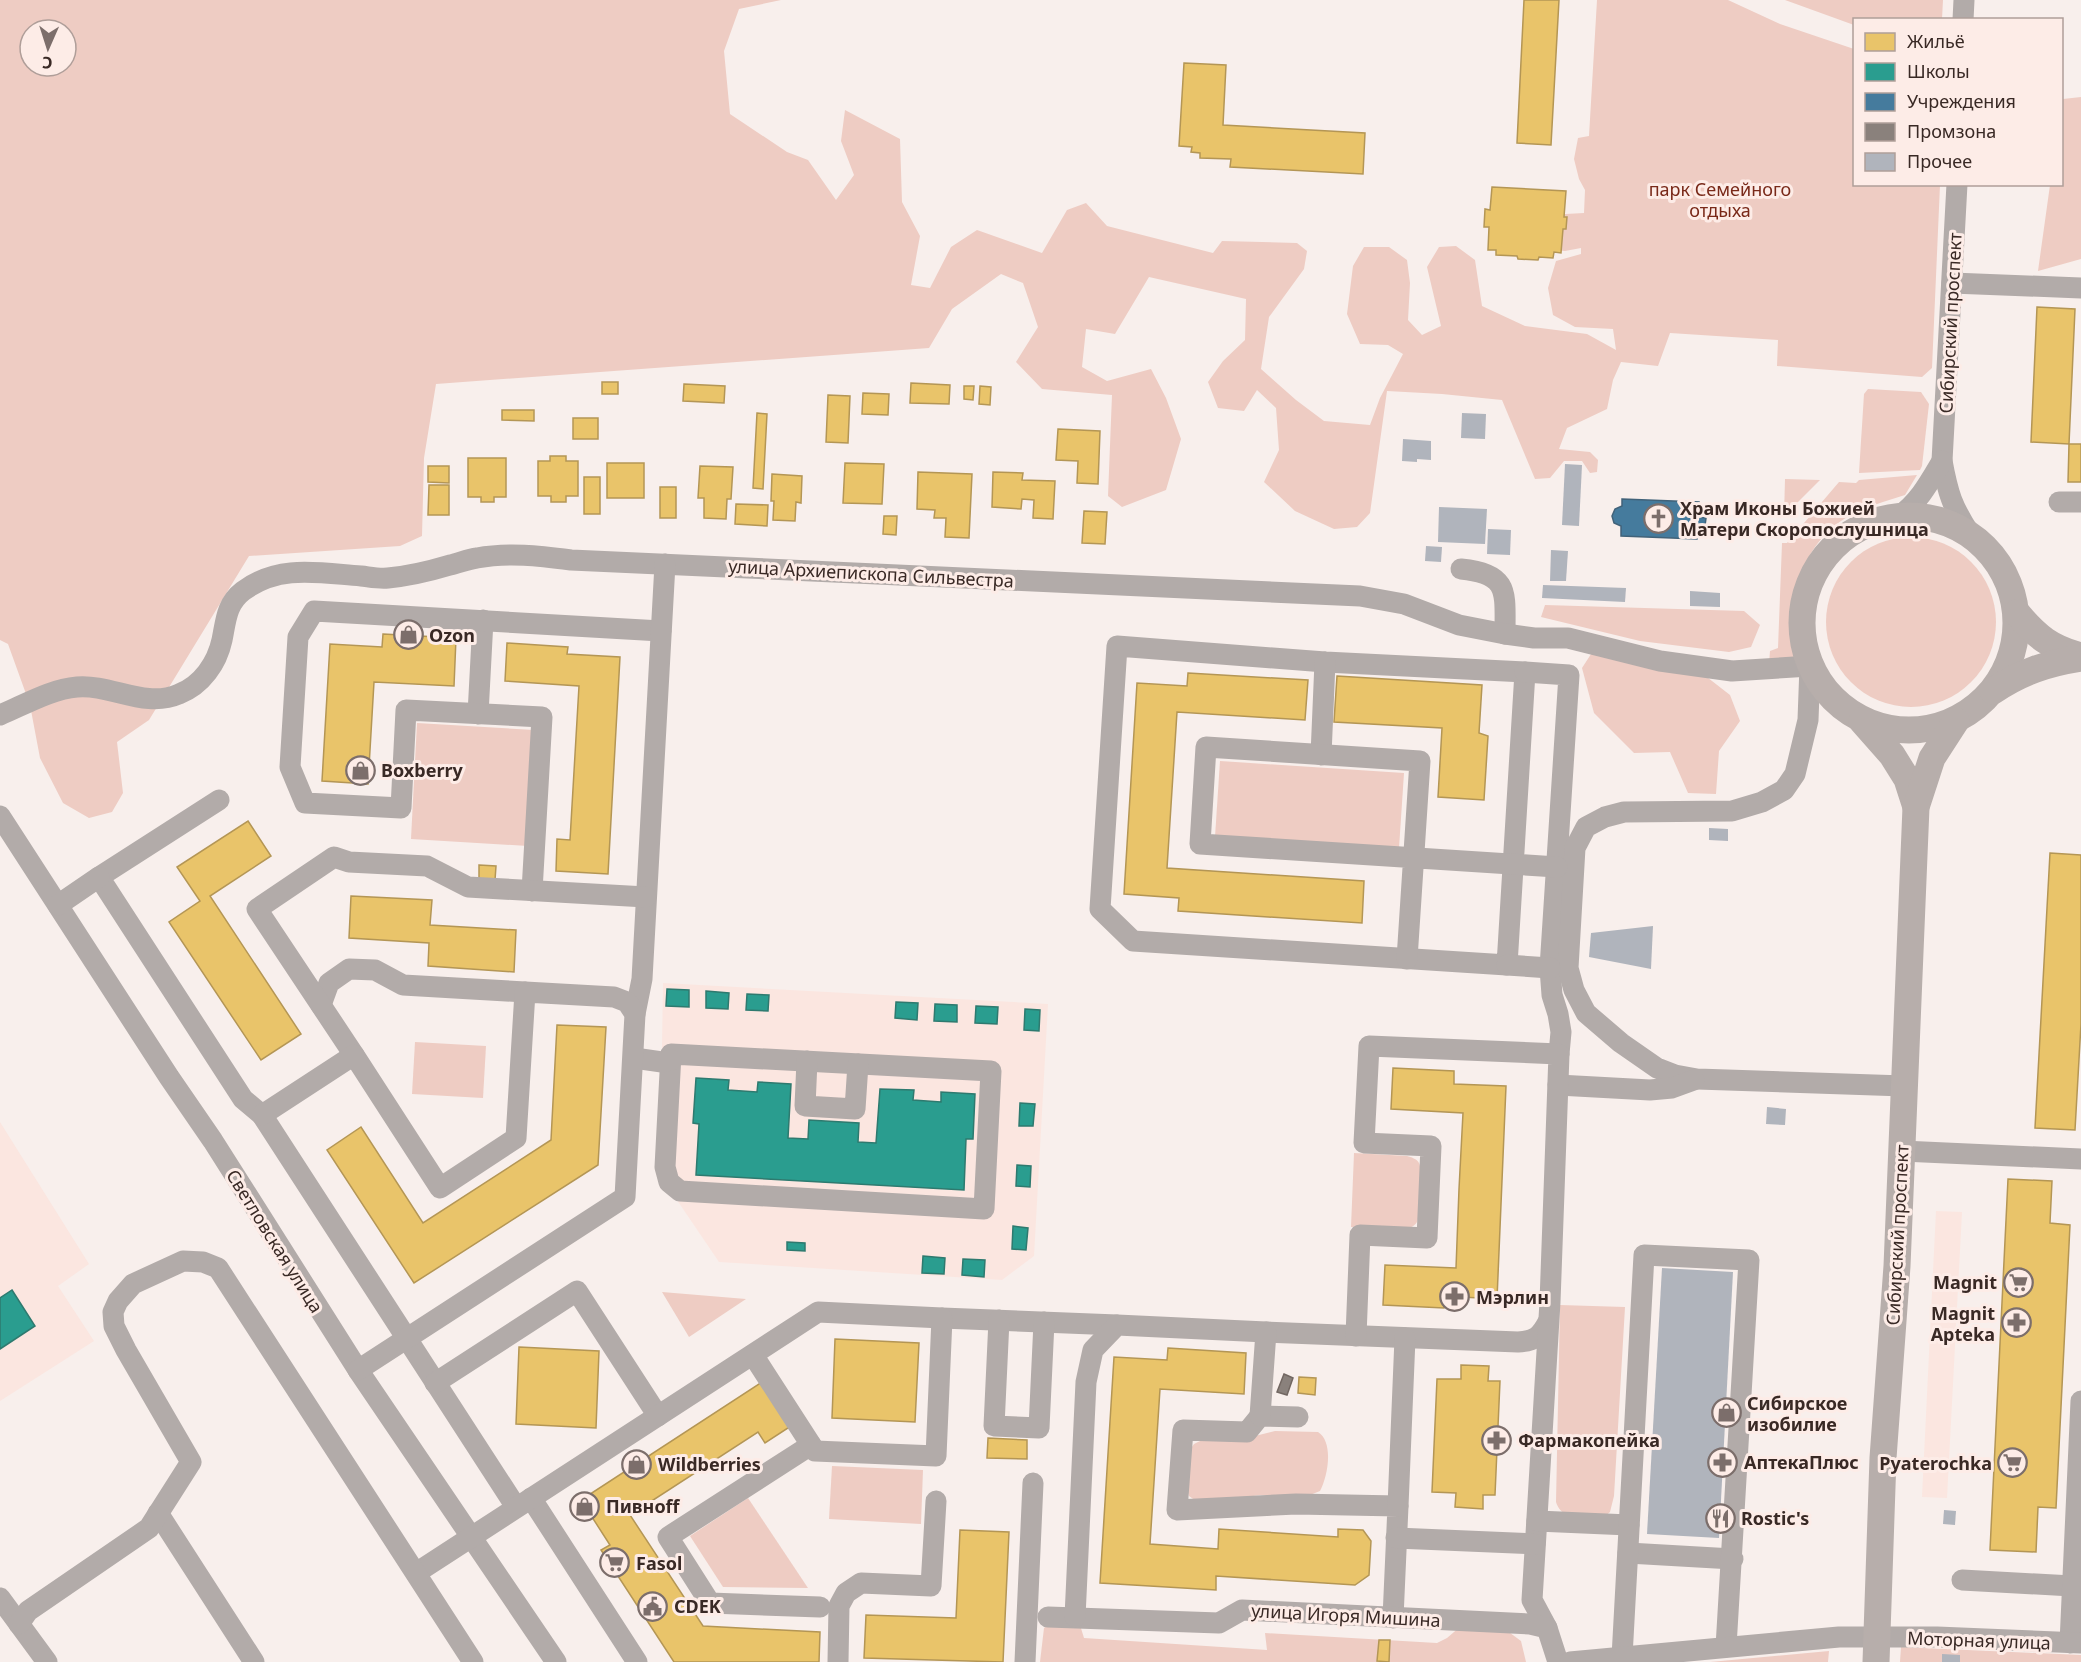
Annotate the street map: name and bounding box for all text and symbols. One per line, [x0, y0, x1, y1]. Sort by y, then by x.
north arrow [18, 18, 78, 78]
legend [1853, 18, 2063, 186]
text: Жильё [1907, 29, 1965, 53]
text: С [41, 52, 53, 74]
text: Школы [1907, 59, 1970, 83]
text: Учреждения [1907, 89, 2016, 113]
text: Промзона [1907, 119, 1996, 143]
text: Прочее [1907, 149, 1972, 173]
park label: парк Семейного отдыха [1649, 177, 1791, 222]
street label: Сибирский проспект [1933, 231, 1967, 414]
place label: Храм Иконы Божией Матери Скоропослушница [1680, 496, 1929, 541]
church icon: Храм Иконы Божией Матери Скоропослушница [1643, 502, 1675, 534]
street label: улица Архиепископа Сильвестра [728, 554, 1014, 592]
shop icon: Ozon [392, 619, 424, 651]
place label: Ozon [429, 623, 475, 647]
shop icon: Boxberry [344, 754, 376, 786]
place label: Boxberry [381, 758, 463, 782]
street label: Сибирский проспект [1880, 1143, 1914, 1326]
street label: Светловская улица [221, 1165, 329, 1317]
supermarket icon: Magnit [2002, 1266, 2034, 1298]
place label: Magnit [1933, 1270, 1997, 1294]
pharmacy icon: Мэрлин [1439, 1281, 1471, 1313]
place label: Мэрлин [1476, 1285, 1549, 1309]
place label: Magnit Apteka [1931, 1301, 1995, 1346]
pharmacy icon: Magnit Apteka [2000, 1307, 2032, 1339]
place label: Сибирское изобилие [1747, 1391, 1847, 1436]
shop icon: Сибирское изобилие [1710, 1397, 1742, 1429]
pharmacy icon: Фармакопейка [1481, 1424, 1513, 1456]
place label: Фармакопейка [1518, 1428, 1660, 1452]
pharmacy icon: АптекаПлюс [1707, 1446, 1739, 1478]
supermarket icon: Pyaterochka [1997, 1447, 2029, 1479]
shop icon: Wildberries [621, 1448, 653, 1480]
place label: АптекаПлюс [1744, 1450, 1859, 1474]
place label: Pyaterochka [1879, 1451, 1992, 1475]
place label: Wildberries [658, 1452, 761, 1476]
shop icon: Пивноff [569, 1490, 601, 1522]
place label: Пивноff [606, 1494, 681, 1518]
restaurant icon: Rostic's [1704, 1502, 1736, 1534]
place label: Rostic's [1741, 1506, 1809, 1530]
supermarket icon: Fasol [599, 1547, 631, 1579]
place label: Fasol [636, 1551, 682, 1575]
public building icon: CDEK [637, 1590, 669, 1622]
place label: CDEK [674, 1594, 721, 1618]
street label: улица Игоря Мишина [1251, 1598, 1441, 1632]
street label: Моторная улица [1907, 1625, 2051, 1655]

